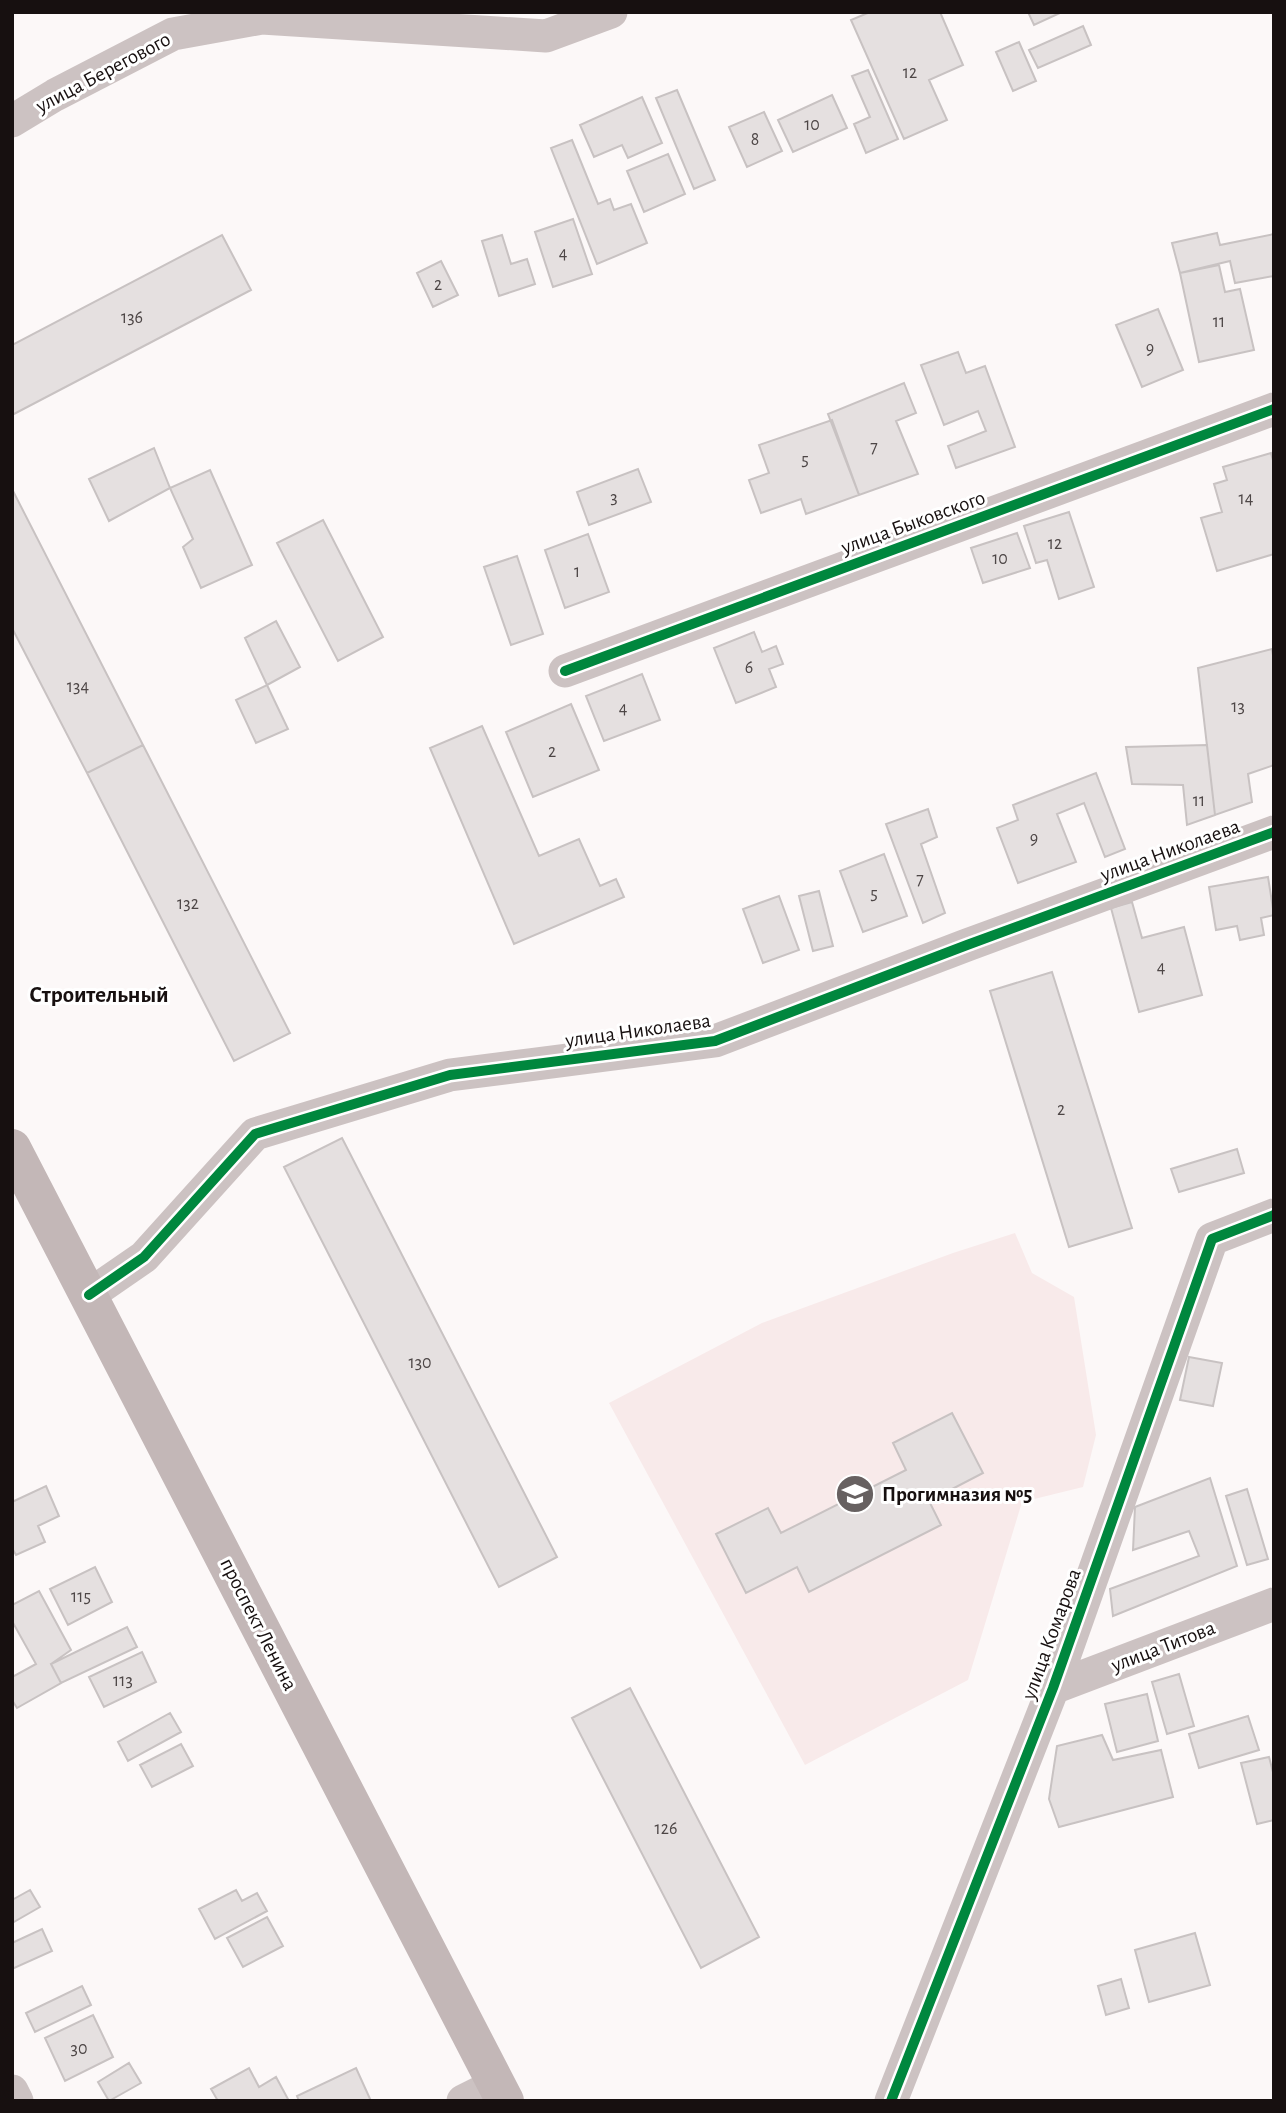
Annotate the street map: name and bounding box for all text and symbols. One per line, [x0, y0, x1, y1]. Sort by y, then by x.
street label: улица Берегового [32, 28, 174, 117]
house number: 12 [903, 64, 917, 82]
house number: 10 [804, 116, 820, 134]
house number: 8 [751, 131, 759, 149]
house number: 4 [559, 245, 568, 263]
house number: 2 [434, 276, 442, 294]
house number: 136 [121, 309, 143, 327]
house number: 11 [1213, 313, 1225, 331]
house number: 9 [1146, 340, 1154, 358]
house number: 7 [870, 439, 878, 457]
house number: 5 [801, 451, 809, 469]
street label: улица Быковского [837, 487, 988, 559]
house number: 3 [610, 489, 618, 507]
house number: 14 [1239, 490, 1254, 508]
house number: 12 [1048, 535, 1062, 553]
house number: 10 [992, 550, 1008, 568]
house number: 1 [574, 563, 580, 581]
house number: 6 [745, 659, 753, 677]
house number: 134 [67, 678, 89, 696]
house number: 13 [1231, 698, 1245, 716]
house number: 4 [619, 700, 628, 718]
house number: 2 [548, 743, 556, 761]
house number: 11 [1193, 792, 1205, 810]
street label: улица Николаева [1097, 815, 1243, 886]
house number: 9 [1030, 830, 1038, 848]
house number: 7 [916, 871, 924, 889]
house number: 5 [870, 885, 878, 903]
house number: 132 [177, 895, 199, 913]
house number: 4 [1157, 959, 1166, 977]
district label: Строительный [29, 984, 169, 1007]
street label: улица Николаева [563, 1010, 713, 1051]
house number: 2 [1057, 1101, 1065, 1119]
house number: 130 [408, 1354, 432, 1372]
school or university icon: Прогимназия №5 [834, 1473, 876, 1515]
place label: Прогимназия №5 [882, 1484, 1032, 1505]
street label: проспект Ленина [216, 1554, 301, 1694]
street label: улица Комарова [1018, 1566, 1085, 1703]
house number: 115 [71, 1588, 91, 1606]
street label: улица Титова [1107, 1617, 1218, 1676]
house number: 113 [113, 1672, 133, 1690]
house number: 126 [655, 1820, 677, 1838]
house number: 30 [71, 2040, 87, 2058]

